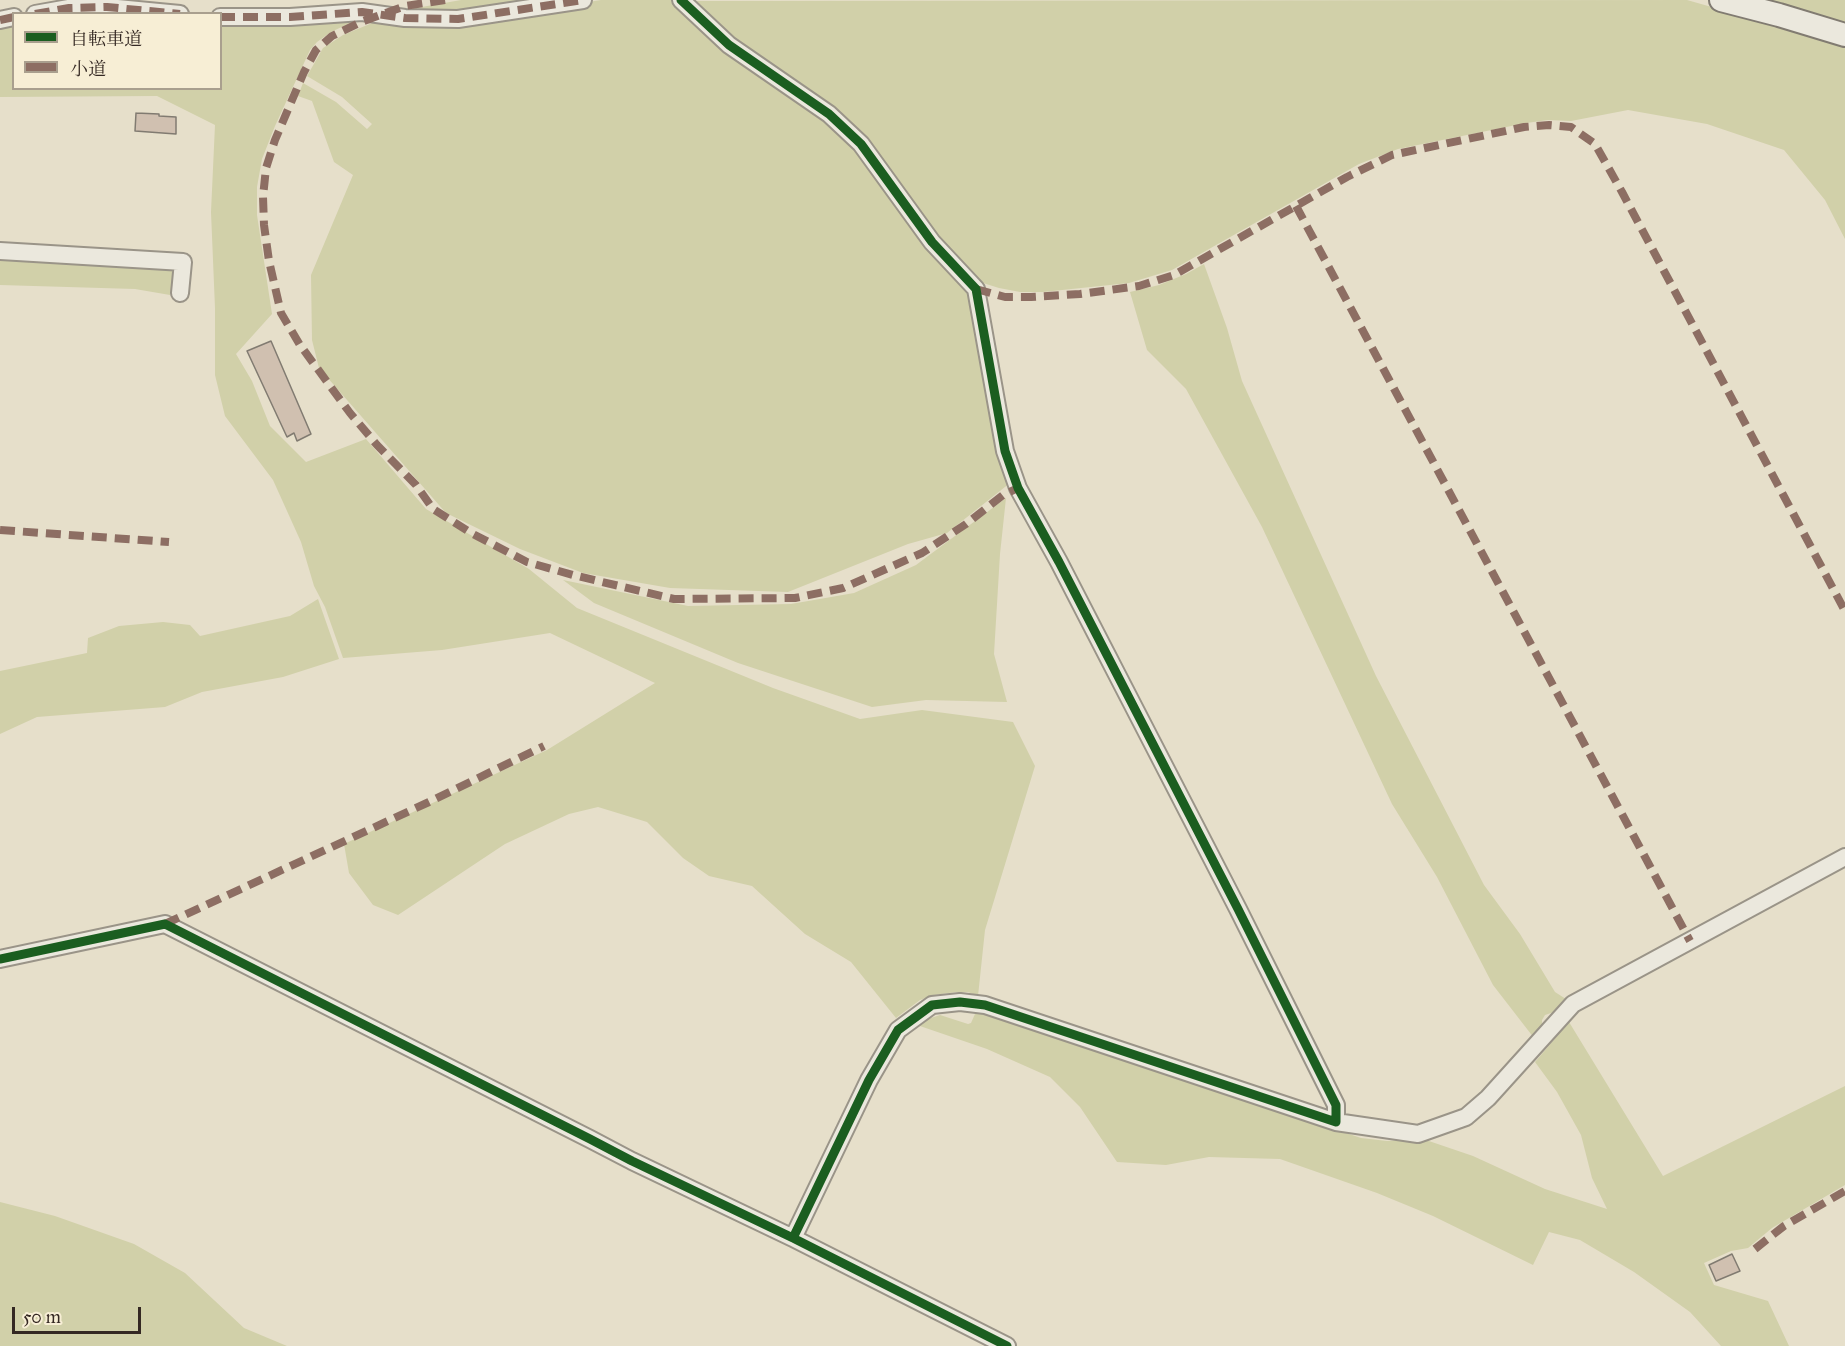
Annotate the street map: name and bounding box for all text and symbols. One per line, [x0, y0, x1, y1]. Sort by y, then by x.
legend [12, 12, 222, 90]
text: 自転車道 [70, 28, 142, 50]
text: 小道 [70, 58, 106, 80]
scale bar [15, 1295, 144, 1333]
text: 50 m [23, 1306, 61, 1328]

